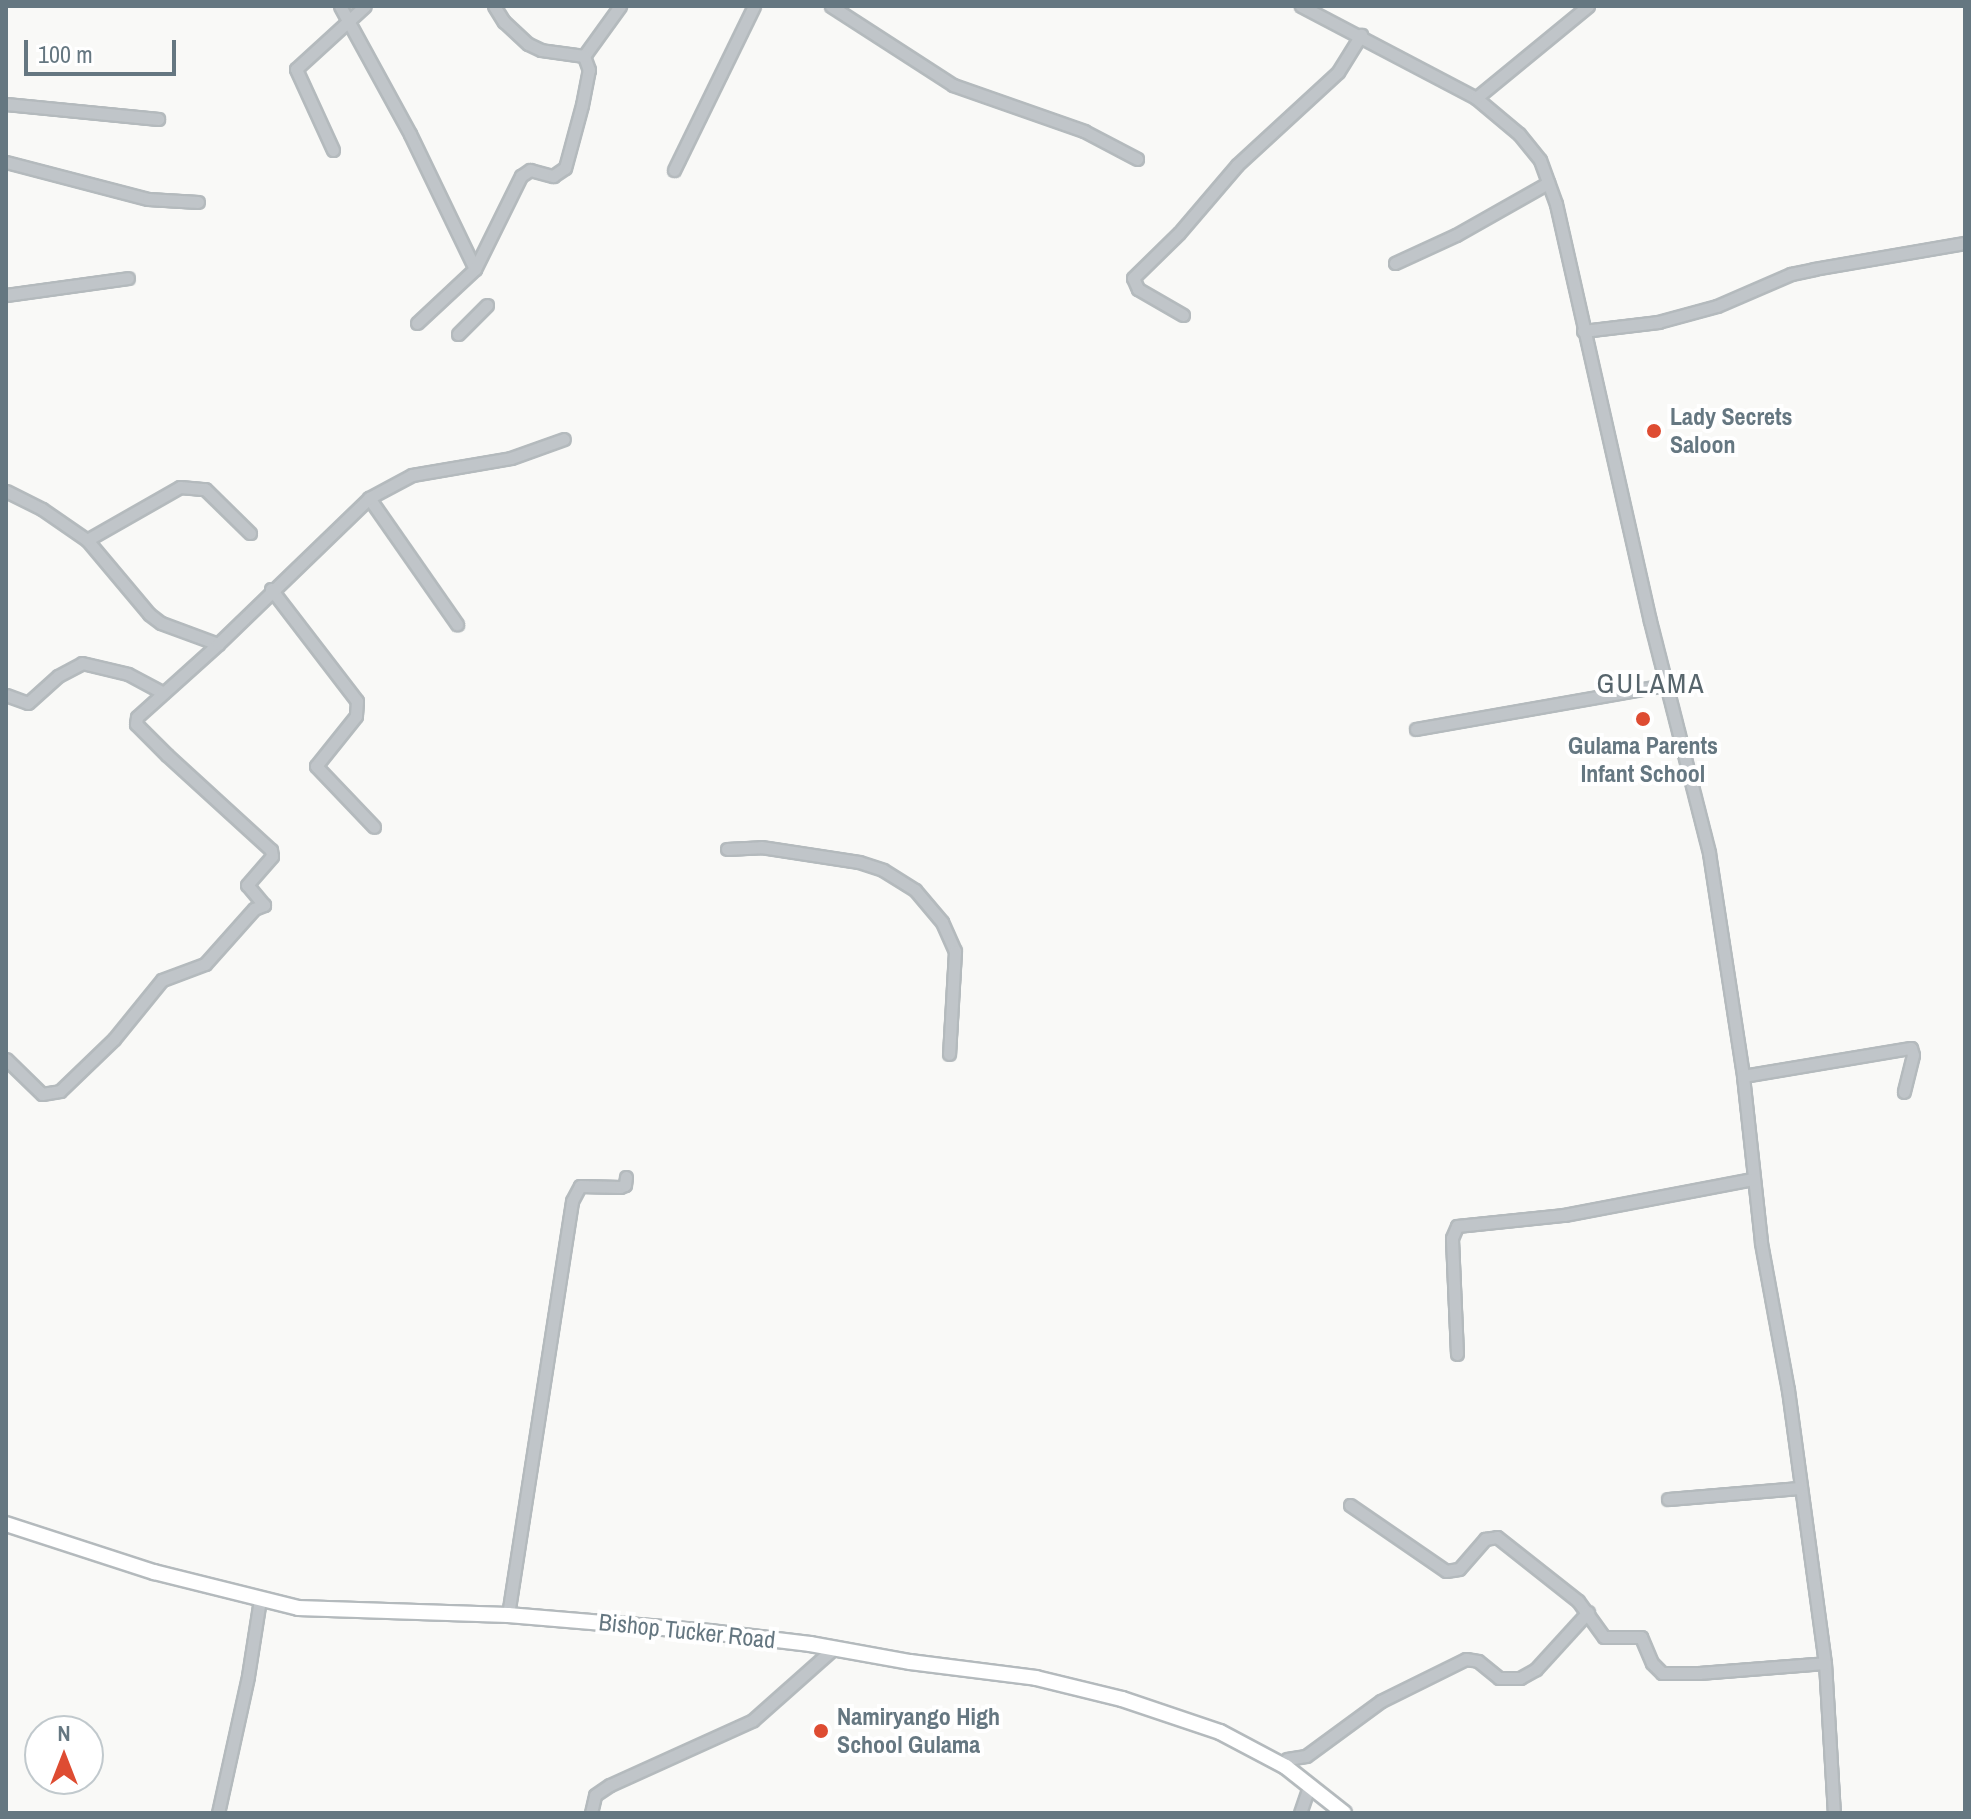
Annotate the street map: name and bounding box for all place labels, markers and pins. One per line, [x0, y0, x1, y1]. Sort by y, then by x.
place label: Lady Secrets Saloon [1670, 403, 1793, 459]
marker: Lady Secrets Saloon [1645, 422, 1663, 440]
marker: Gulama Parents Infant School [1634, 710, 1652, 728]
place label: Gulama Parents Infant School [1568, 732, 1718, 788]
place label: Namiryango High School Gulama [837, 1703, 1000, 1759]
marker: Namiryango High School Gulama [812, 1722, 830, 1740]

